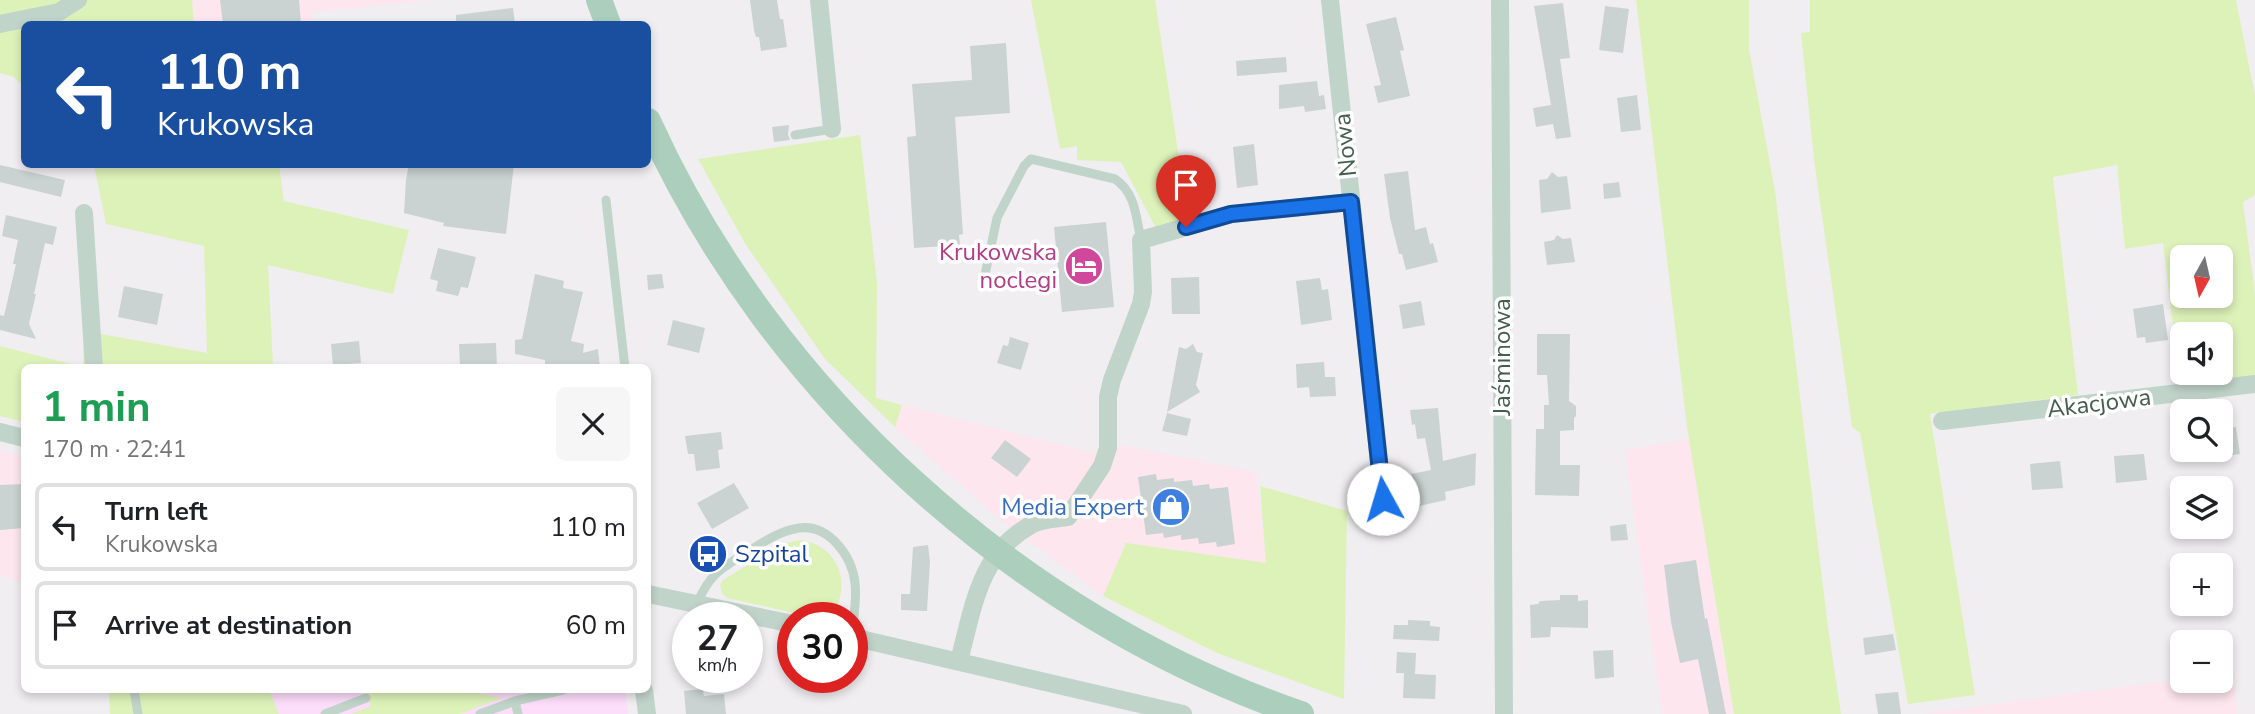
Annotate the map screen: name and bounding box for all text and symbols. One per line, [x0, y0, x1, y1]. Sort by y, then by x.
text: 110 m [157, 39, 301, 106]
icon: left [42, 49, 133, 140]
text: Krukowska [157, 103, 314, 146]
street label: Nowa [1326, 112, 1364, 178]
pin [1156, 155, 1216, 227]
icon: arrive [1167, 166, 1205, 204]
place label: Krukowska noclegi [939, 236, 1057, 296]
hotel icon: Krukowska noclegi [1063, 245, 1105, 287]
north arrow [2170, 245, 2233, 308]
map controls [2170, 245, 2233, 693]
street label: Jaśminowa [1486, 298, 1518, 417]
button: sound [2170, 322, 2233, 385]
text: 1 min [42, 379, 151, 436]
street label: Akacjowa [2045, 381, 2153, 425]
button: close [556, 387, 630, 461]
button: search [2170, 399, 2233, 462]
text: 170 m · 22:41 [42, 434, 187, 465]
position arrow [1346, 462, 1420, 536]
button: layers [2170, 476, 2233, 539]
shop icon: Media Expert [1150, 486, 1192, 528]
place label: Media Expert [1001, 491, 1145, 523]
text: Turn left [105, 494, 208, 529]
icon: left [46, 508, 84, 546]
text: 110 m [550, 510, 626, 545]
text: Krukowska [105, 529, 218, 560]
bus stop icon: Szpital [687, 533, 729, 575]
place label: Szpital [735, 538, 809, 570]
button: + [2170, 553, 2233, 616]
speed limit sign: 30 [777, 602, 868, 693]
icon: arrive [46, 606, 84, 644]
text: Arrive at destination [105, 608, 352, 643]
text: 60 m [566, 608, 626, 643]
text: 27 [696, 615, 739, 662]
button: − [2170, 630, 2233, 693]
text: km/h [698, 653, 737, 677]

